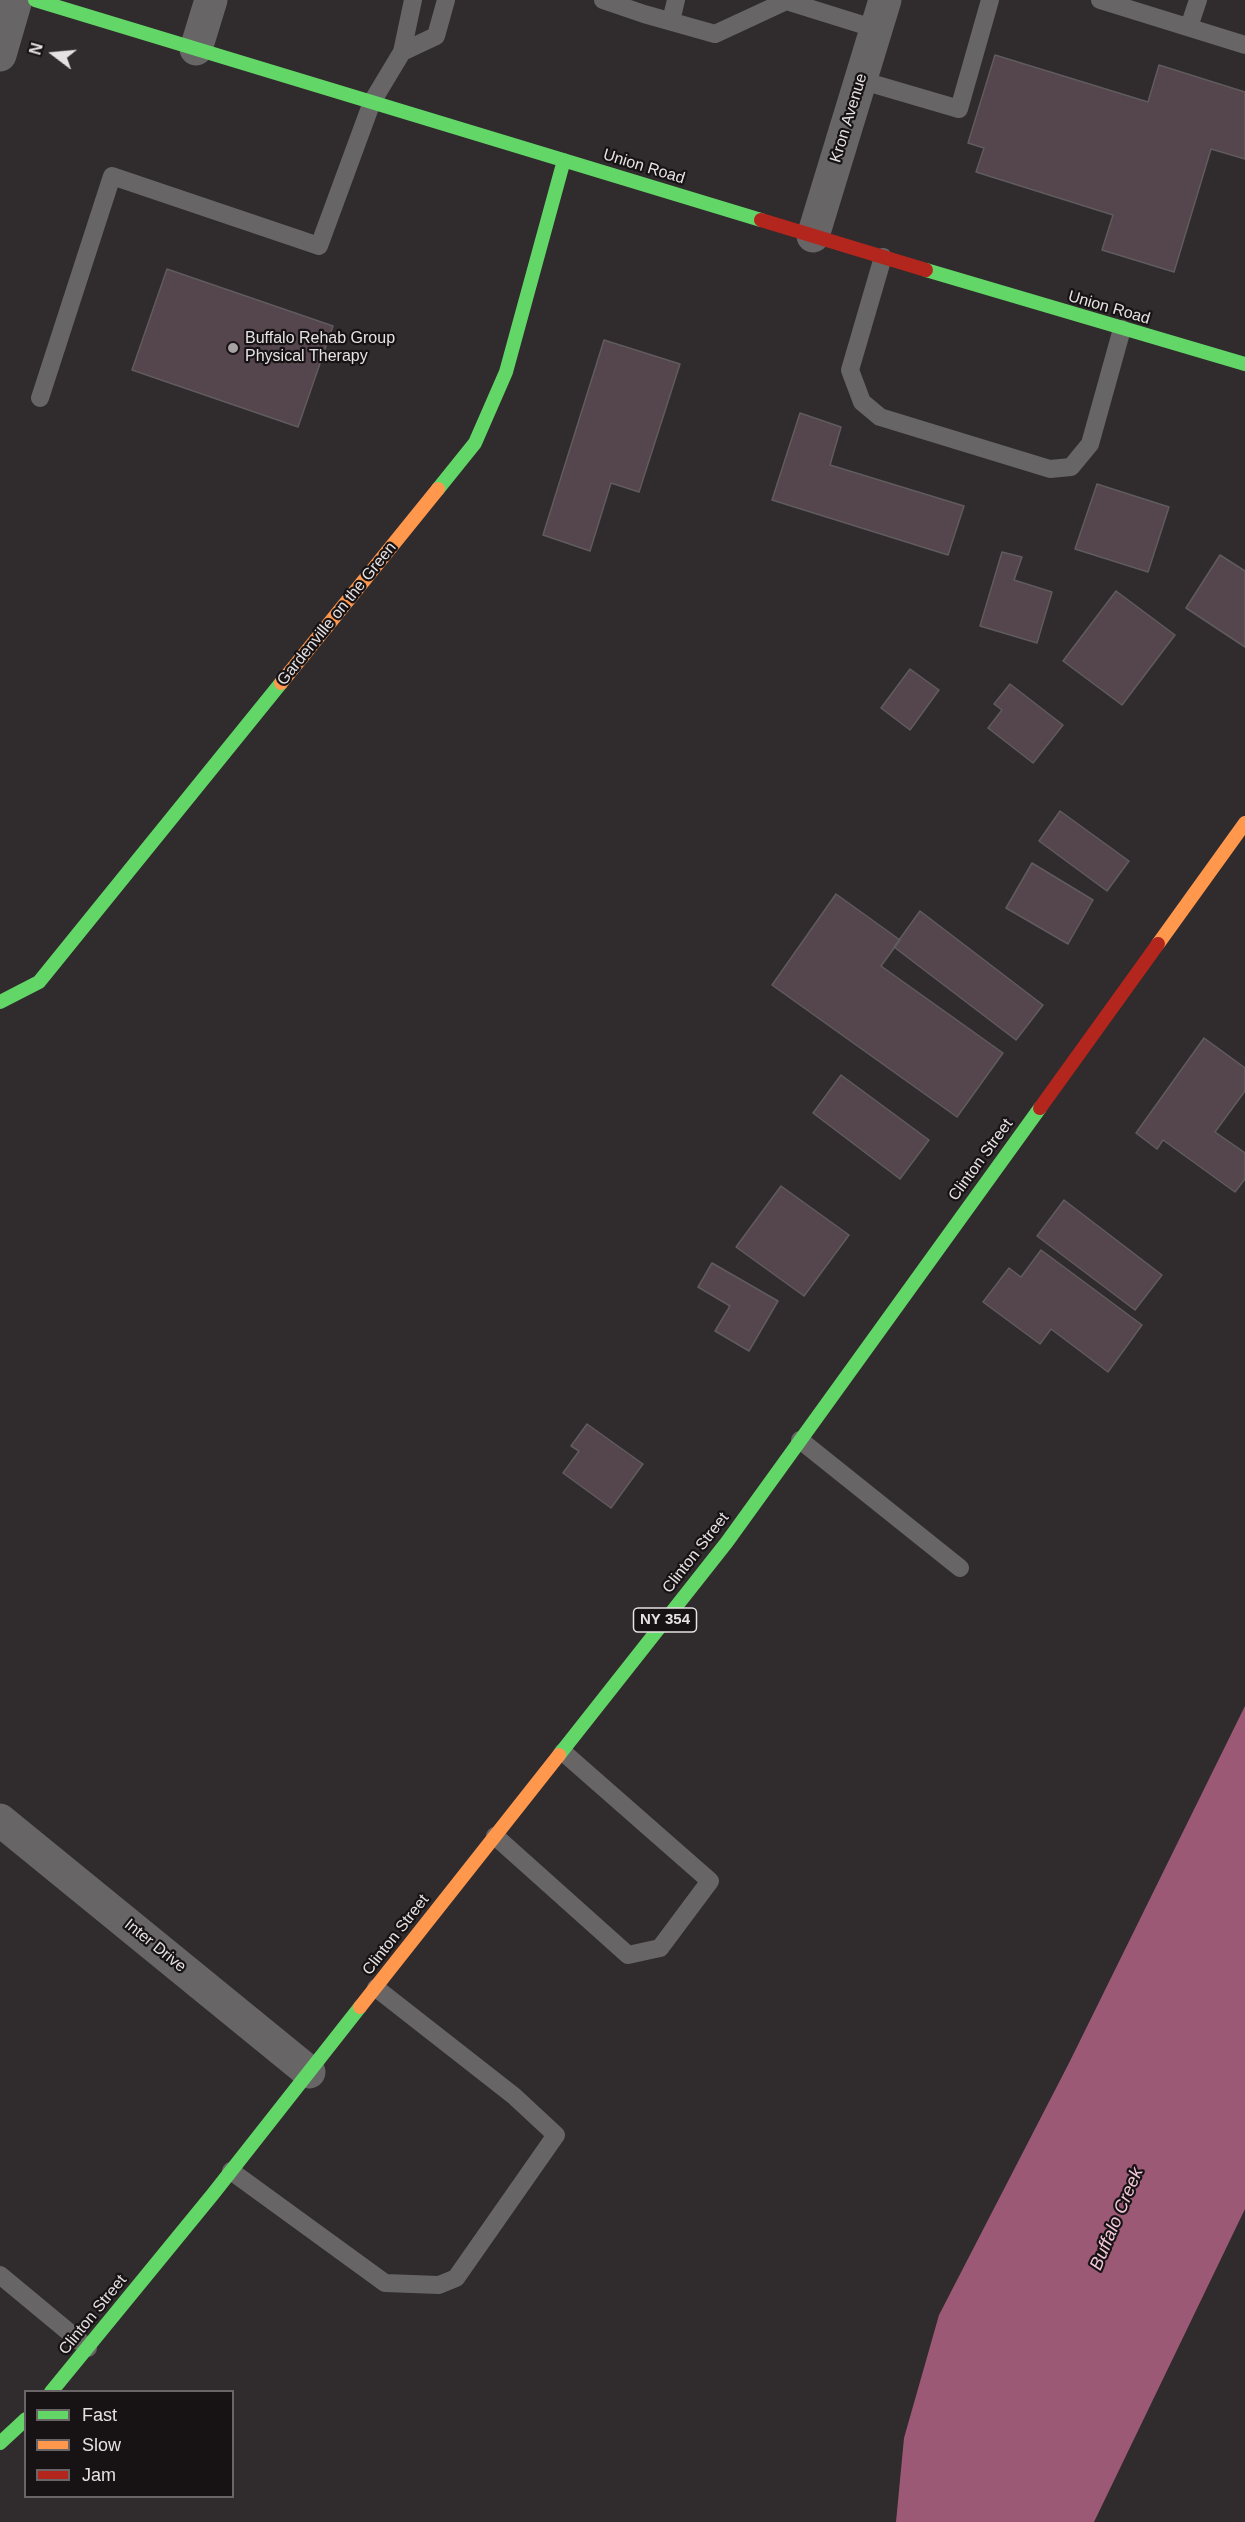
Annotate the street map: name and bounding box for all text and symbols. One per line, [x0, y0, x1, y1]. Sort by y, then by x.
north arrow [24, 24, 84, 84]
text: N [26, 41, 46, 57]
street label: Kron Avenue [826, 71, 872, 165]
street label: Union Road [601, 145, 687, 189]
street label: Union Road [1066, 287, 1152, 329]
place label: Buffalo Rehab Group Physical Therapy [245, 329, 395, 367]
marker: Buffalo Rehab Group Physical Therapy [226, 341, 240, 355]
street label: Gardenville on the Green [273, 538, 401, 690]
street label: Clinton Street [945, 1115, 1017, 1205]
street label: Clinton Street [659, 1509, 733, 1597]
road number: NY 354 [634, 1608, 696, 1632]
street label: Clinton Street [359, 1891, 433, 1979]
street label: Inter Drive [120, 1915, 190, 1977]
water label: Buffalo Creek [1086, 2165, 1148, 2273]
street label: Clinton Street [55, 2271, 131, 2359]
legend [24, 2390, 234, 2498]
text: Fast [82, 2405, 117, 2425]
text: Slow [82, 2435, 121, 2455]
text: Jam [82, 2465, 116, 2485]

